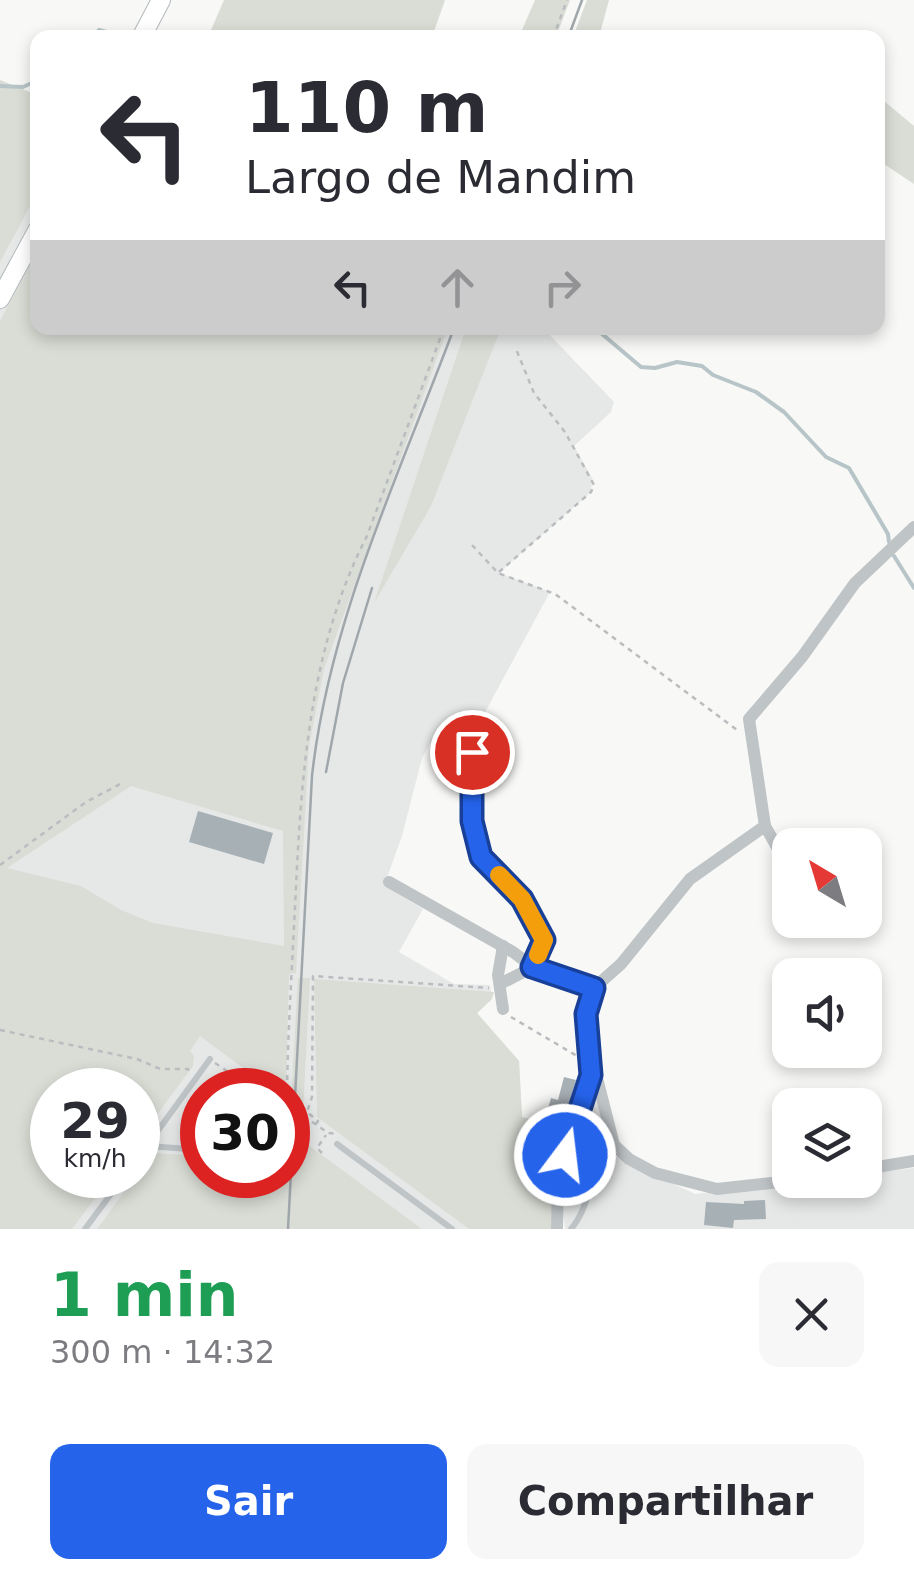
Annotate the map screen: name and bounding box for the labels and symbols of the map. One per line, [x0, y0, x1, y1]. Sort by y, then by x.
pin [430, 710, 515, 795]
north arrow [772, 828, 882, 938]
speed limit sign: 30 [180, 1068, 310, 1198]
position arrow [513, 1103, 617, 1207]

